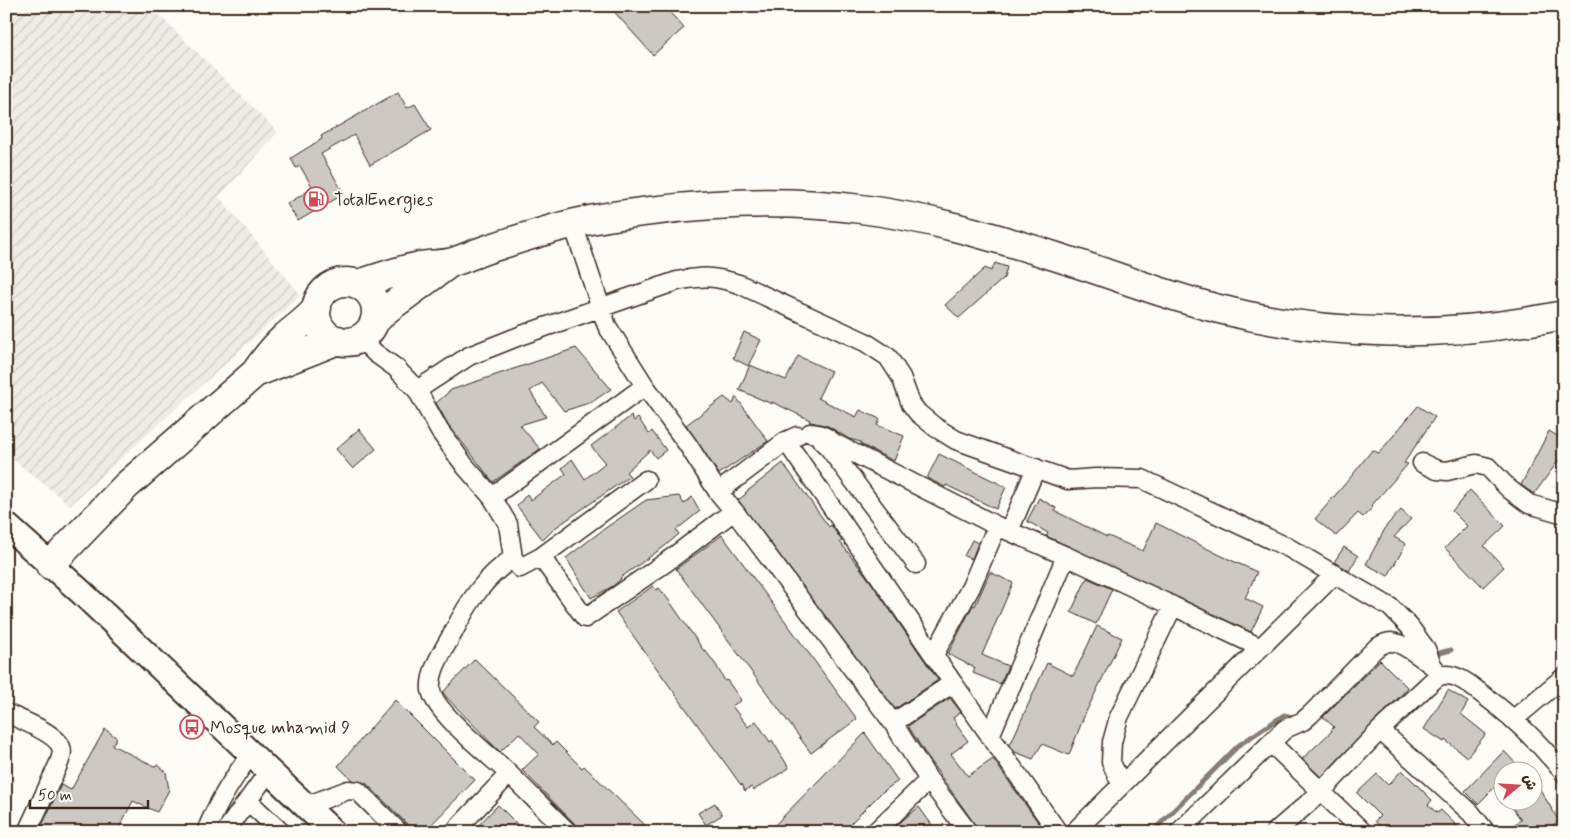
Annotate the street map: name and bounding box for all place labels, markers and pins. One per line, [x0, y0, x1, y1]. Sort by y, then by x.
fuel station icon: TotalEnergies [303, 186, 329, 212]
place label: TotalEnergies [334, 188, 433, 213]
bus stop icon: Mosque mhamid 9 [179, 714, 205, 740]
place label: Mosque mhamid 9 [210, 716, 350, 740]

